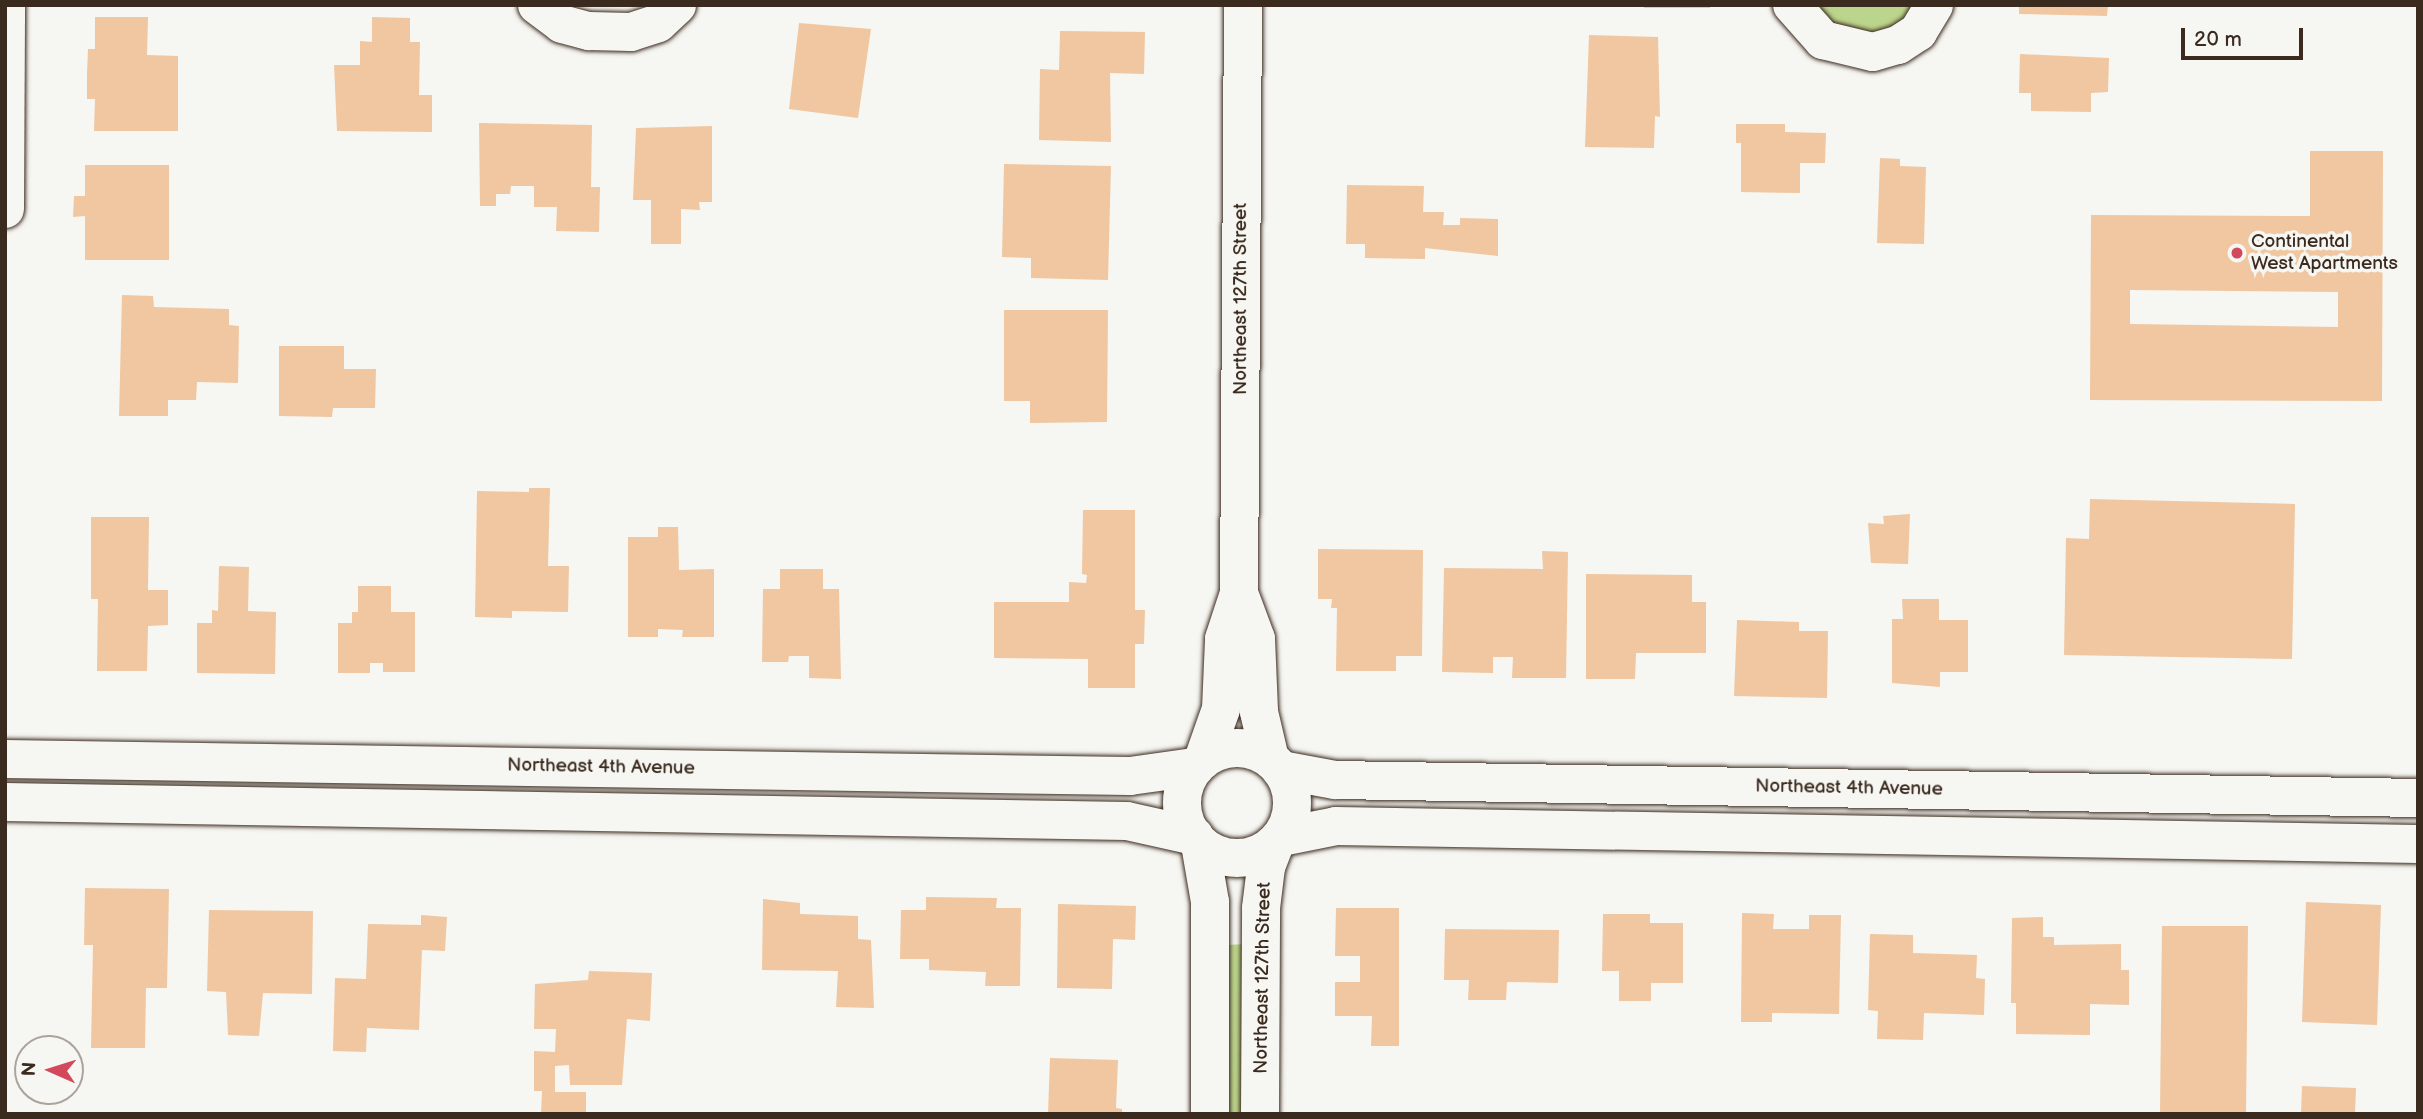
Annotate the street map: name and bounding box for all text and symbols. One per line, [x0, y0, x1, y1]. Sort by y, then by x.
scale bar [2185, 14, 2308, 58]
text: 20 m [2194, 27, 2242, 52]
street label: Northeast 127th Street [1230, 203, 1252, 395]
place label: Continental West Apartments [2251, 231, 2398, 275]
marker: Continental West Apartments [2229, 245, 2245, 261]
street label: Northeast 4th Avenue [507, 754, 695, 780]
street label: Northeast 4th Avenue [1755, 775, 1943, 801]
street label: Northeast 127th Street [1250, 882, 1276, 1074]
north arrow [14, 1035, 84, 1105]
text: N [18, 1061, 41, 1077]

